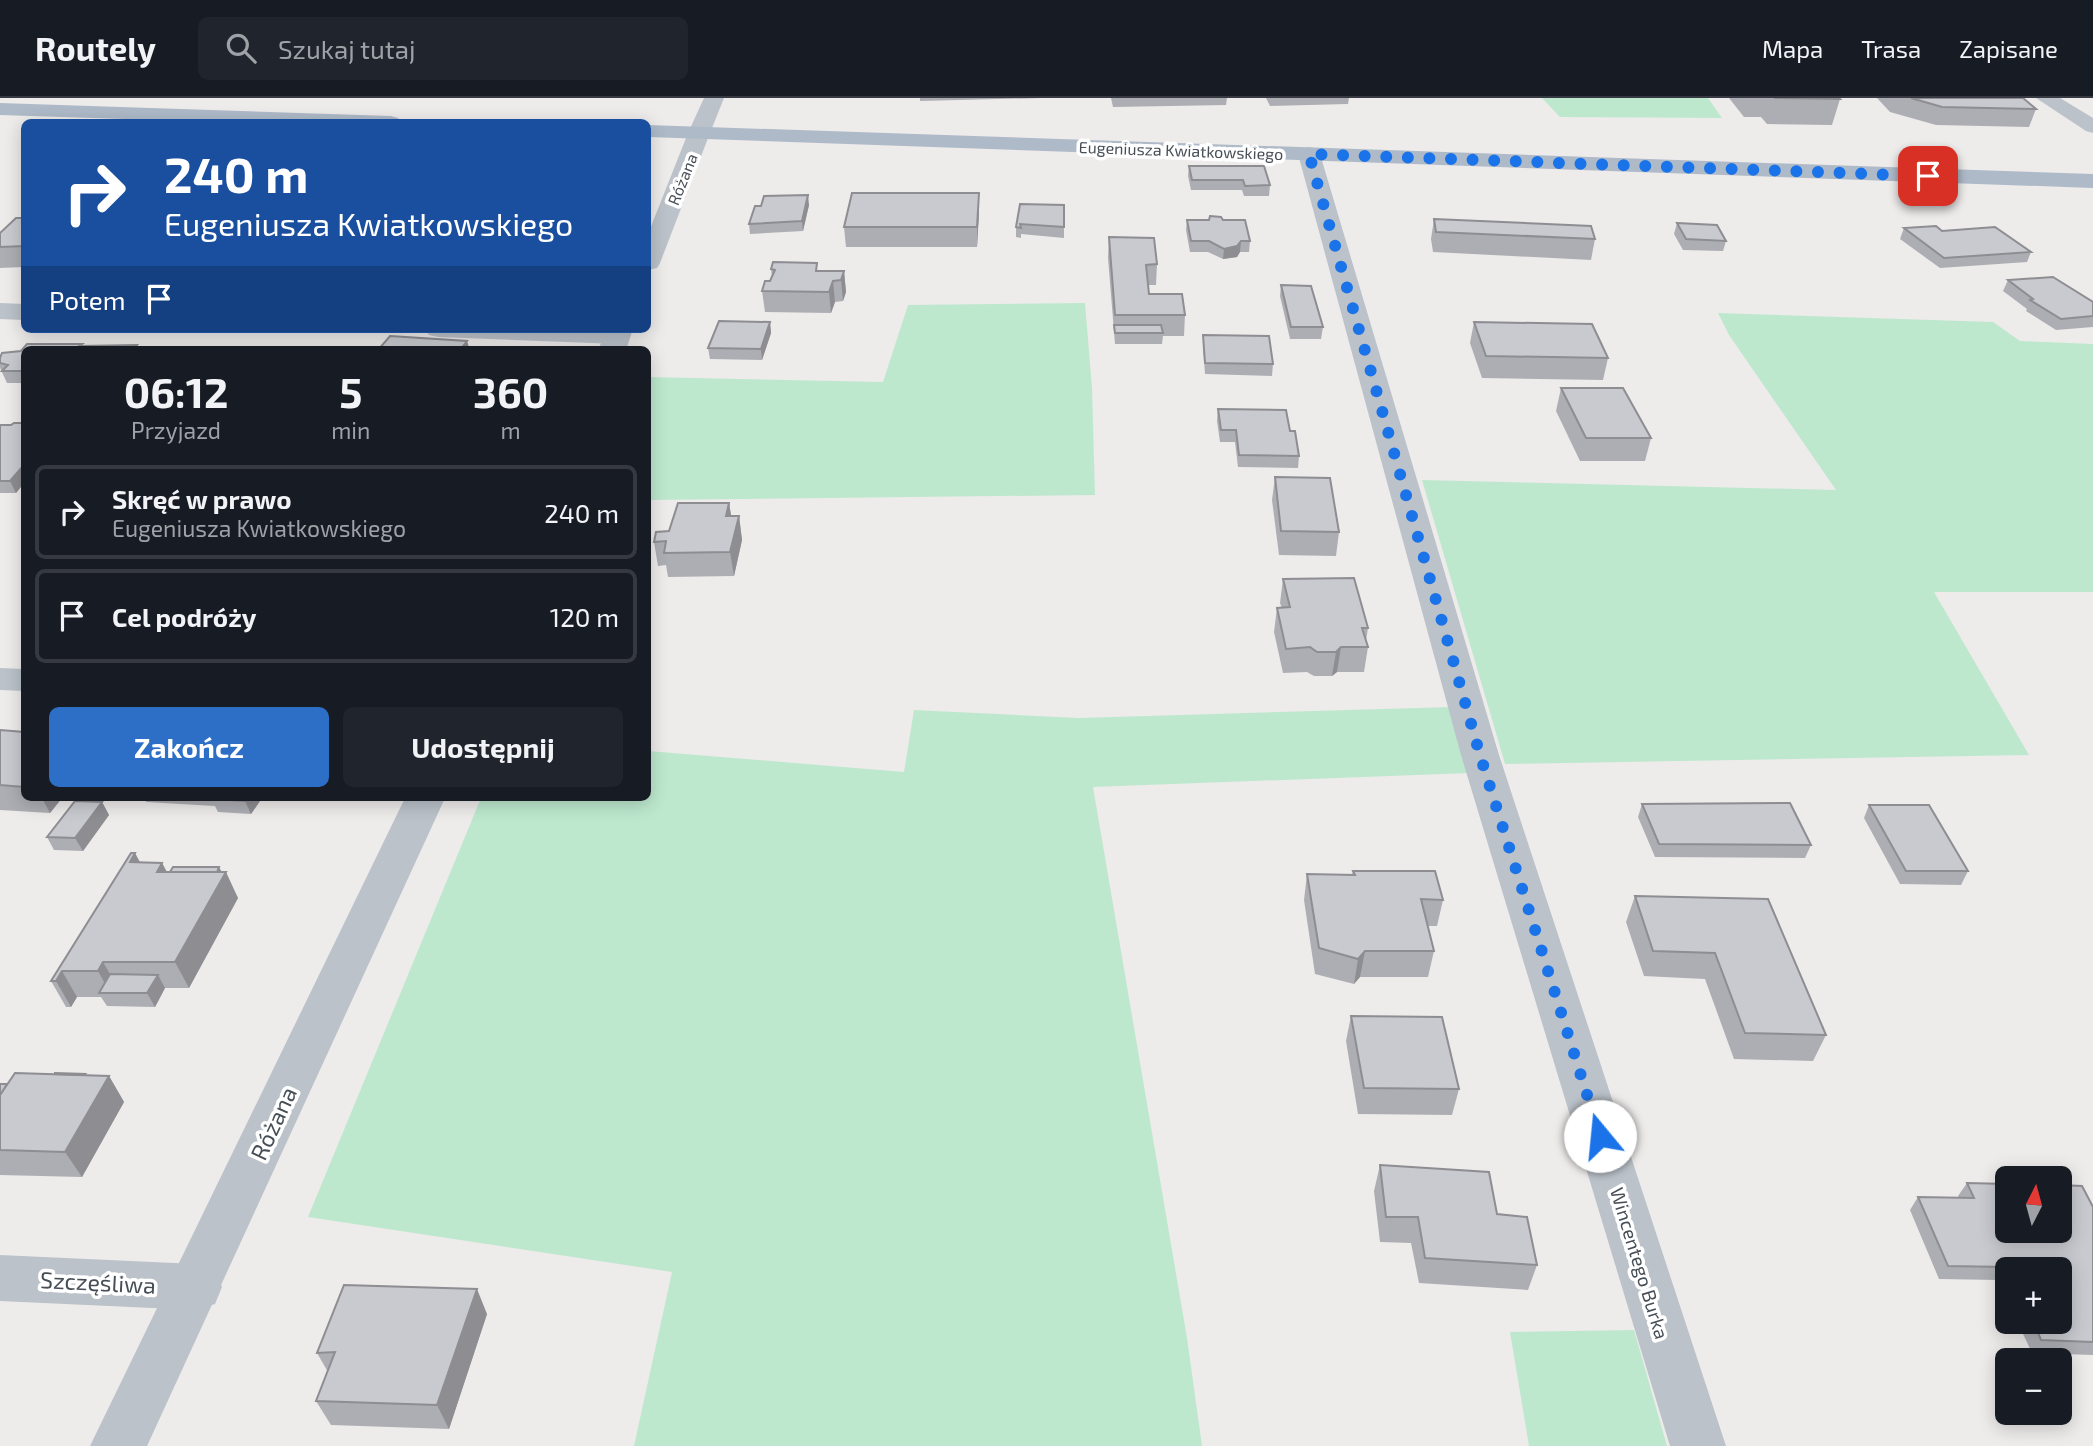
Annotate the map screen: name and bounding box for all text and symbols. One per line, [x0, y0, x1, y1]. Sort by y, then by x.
search box [198, 17, 688, 80]
text: Routely [35, 28, 156, 68]
icon: search [222, 29, 260, 67]
text: Szukaj tutaj [278, 33, 415, 64]
text: Mapa [1762, 34, 1823, 63]
text: Trasa [1861, 34, 1921, 63]
text: Zapisane [1959, 34, 2058, 63]
street label: Eugeniusza Kwiatkowskiego [1078, 137, 1284, 163]
text: 240 m [164, 144, 308, 203]
pin [1898, 146, 1958, 206]
icon: right [49, 147, 140, 238]
street label: Różana [663, 150, 701, 208]
icon: arrive [1909, 157, 1947, 195]
text: Eugeniusza Kwiatkowskiego [164, 204, 573, 242]
icon: arrive [140, 280, 178, 318]
text: Potem [49, 284, 126, 315]
text: 06:12 [124, 366, 228, 416]
text: 5 [339, 366, 362, 416]
text: 360 [473, 366, 548, 416]
text: Przyjazd [131, 416, 221, 444]
text: min [331, 416, 370, 444]
text: m [501, 416, 521, 444]
text: Skręć w prawo [112, 483, 292, 514]
icon: right [53, 493, 91, 531]
text: 240 m [544, 497, 619, 528]
text: Eugeniusza Kwiatkowskiego [112, 514, 406, 542]
icon: arrive [53, 597, 91, 635]
text: Cel podróży [112, 601, 257, 632]
text: 120 m [550, 601, 619, 632]
button: Zakończ [49, 707, 329, 787]
button: Udostępnij [343, 707, 623, 787]
street label: Różana [244, 1082, 302, 1164]
position arrow [1563, 1099, 1637, 1173]
north arrow [1995, 1166, 2072, 1242]
map controls [1995, 1166, 2072, 1425]
street label: Wincentego Burka [1606, 1184, 1674, 1342]
button: + [1995, 1257, 2072, 1334]
street label: Szczęśliwa [40, 1265, 156, 1299]
button: − [1995, 1348, 2072, 1425]

